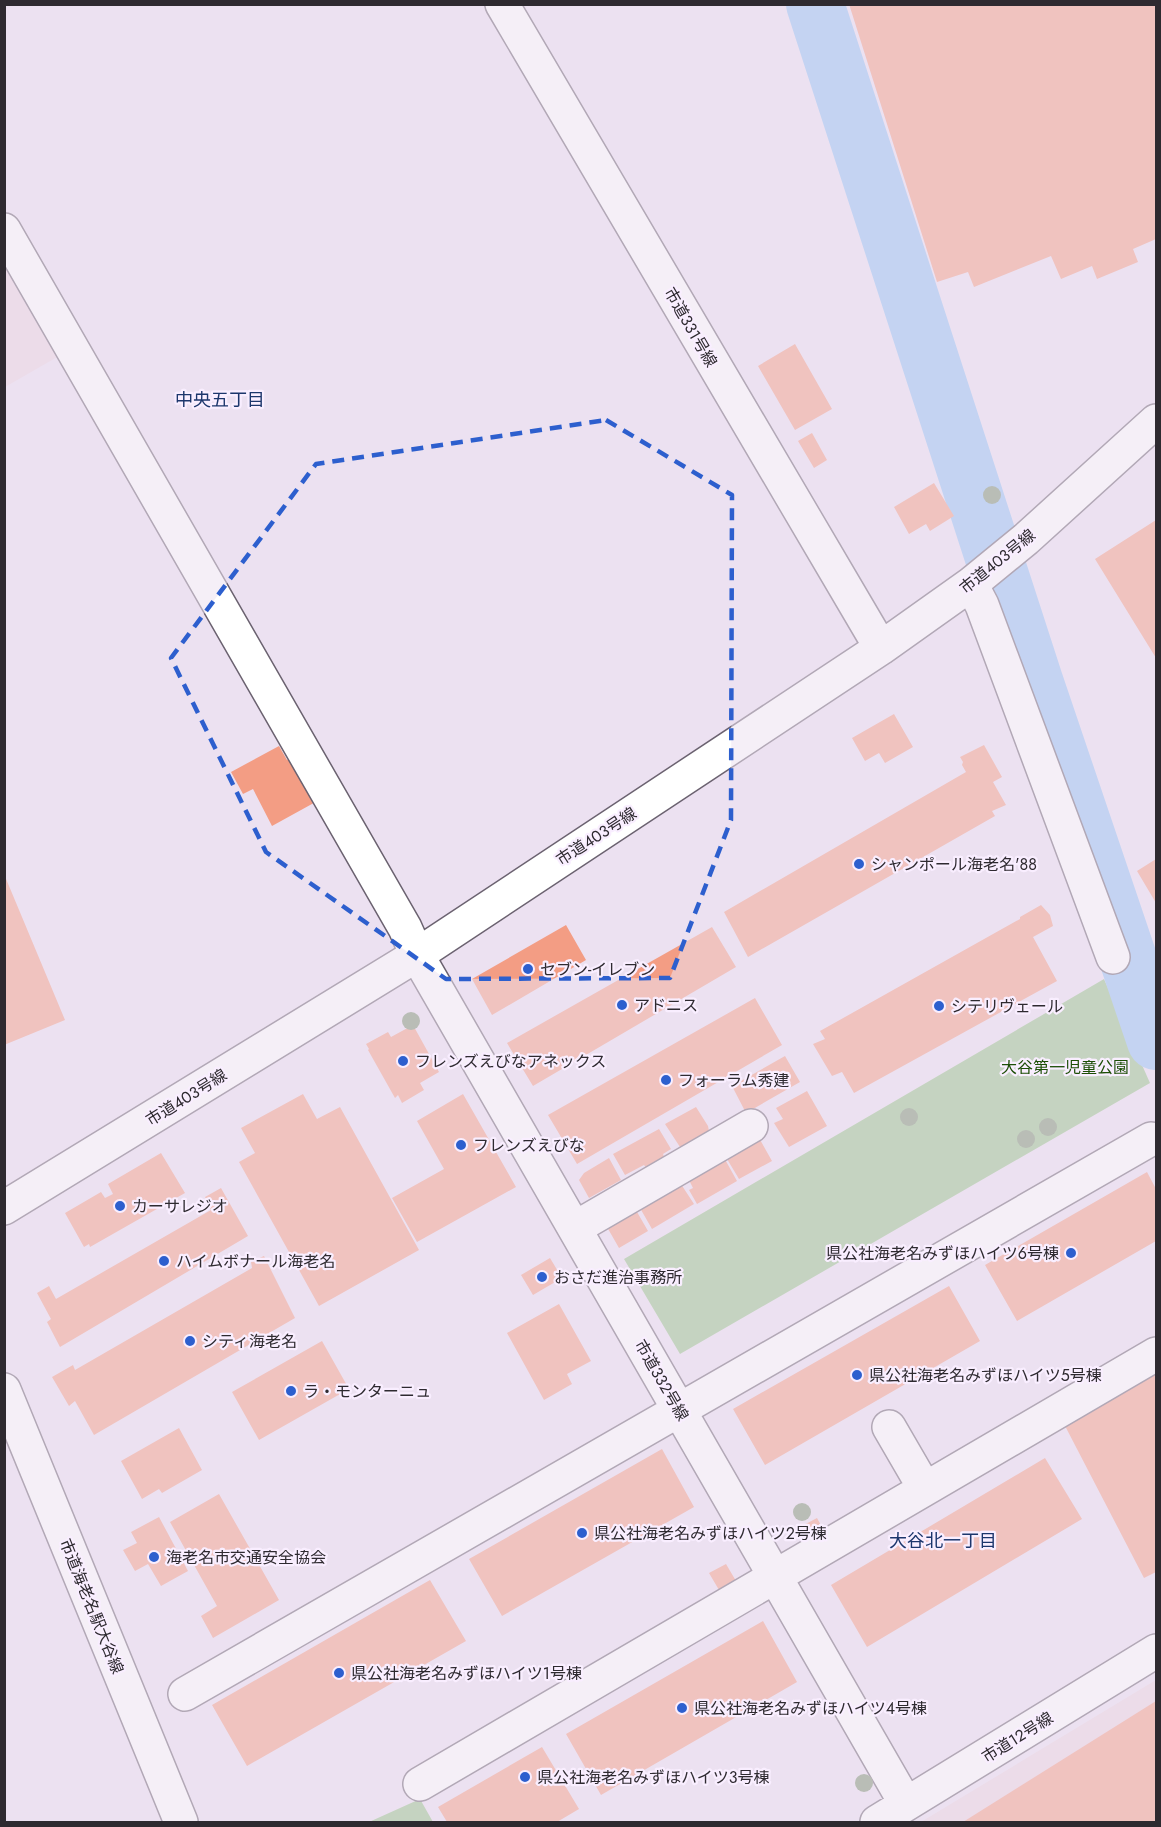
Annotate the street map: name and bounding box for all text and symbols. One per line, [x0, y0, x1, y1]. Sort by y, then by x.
street label: 市道331号線 [658, 283, 723, 371]
district label: 中央五丁目 [175, 387, 265, 413]
street label: 市道403号線 [954, 524, 1040, 599]
street label: 市道403号線 [552, 802, 641, 871]
place label: シャンポール海老名'88 [871, 853, 1037, 876]
marker: シャンポール海老名'88 [852, 857, 866, 871]
place label: セブン-イレブン [540, 958, 655, 981]
marker: セブン-イレブン [521, 962, 535, 976]
place label: アドニス [634, 994, 698, 1017]
place label: シテリヴェール [951, 995, 1063, 1018]
marker: アドニス [615, 998, 629, 1012]
marker: シテリヴェール [932, 999, 946, 1013]
place label: フレンズえびなアネックス [415, 1050, 606, 1073]
marker: フレンズえびなアネックス [396, 1054, 410, 1068]
park label: 大谷第一児童公園 [1001, 1056, 1129, 1079]
street label: 市道403号線 [141, 1063, 231, 1131]
place label: フォーラム秀建 [678, 1069, 790, 1092]
marker: フォーラム秀建 [659, 1073, 673, 1087]
place label: フレンズえびな [473, 1134, 585, 1157]
marker: フレンズえびな [454, 1138, 468, 1152]
place label: カーサレジオ [132, 1195, 228, 1218]
marker: カーサレジオ [113, 1199, 127, 1213]
place label: 県公社海老名みずほハイツ6号棟 [826, 1242, 1059, 1265]
marker: 県公社海老名みずほハイツ6号棟 [1064, 1246, 1078, 1260]
place label: ハイムボナール海老名 [176, 1250, 335, 1273]
marker: ハイムボナール海老名 [157, 1254, 171, 1268]
place label: おさだ進治事務所 [554, 1266, 682, 1289]
marker: おさだ進治事務所 [535, 1270, 549, 1284]
place label: シティ海老名 [202, 1330, 297, 1353]
marker: シティ海老名 [183, 1334, 197, 1348]
street label: 市道332号線 [629, 1335, 694, 1425]
place label: 県公社海老名みずほハイツ5号棟 [869, 1364, 1102, 1387]
marker: 県公社海老名みずほハイツ5号棟 [850, 1368, 864, 1382]
place label: ラ・モンターニュ [303, 1380, 431, 1403]
marker: ラ・モンターニュ [284, 1384, 298, 1398]
place label: 県公社海老名みずほハイツ2号棟 [594, 1522, 827, 1545]
marker: 県公社海老名みずほハイツ2号棟 [575, 1526, 589, 1540]
district label: 大谷北一丁目 [889, 1528, 997, 1554]
street label: 市道海老名駅大谷線 [54, 1535, 129, 1677]
place label: 海老名市交通安全協会 [166, 1546, 326, 1569]
marker: 海老名市交通安全協会 [147, 1550, 161, 1564]
place label: 県公社海老名みずほハイツ1号棟 [351, 1662, 582, 1685]
marker: 県公社海老名みずほハイツ1号棟 [332, 1666, 346, 1680]
place label: 県公社海老名みずほハイツ4号棟 [694, 1697, 927, 1720]
marker: 県公社海老名みずほハイツ4号棟 [675, 1701, 689, 1715]
street label: 市道12号線 [977, 1706, 1057, 1768]
place label: 県公社海老名みずほハイツ3号棟 [537, 1766, 769, 1789]
marker: 県公社海老名みずほハイツ3号棟 [518, 1770, 532, 1784]

